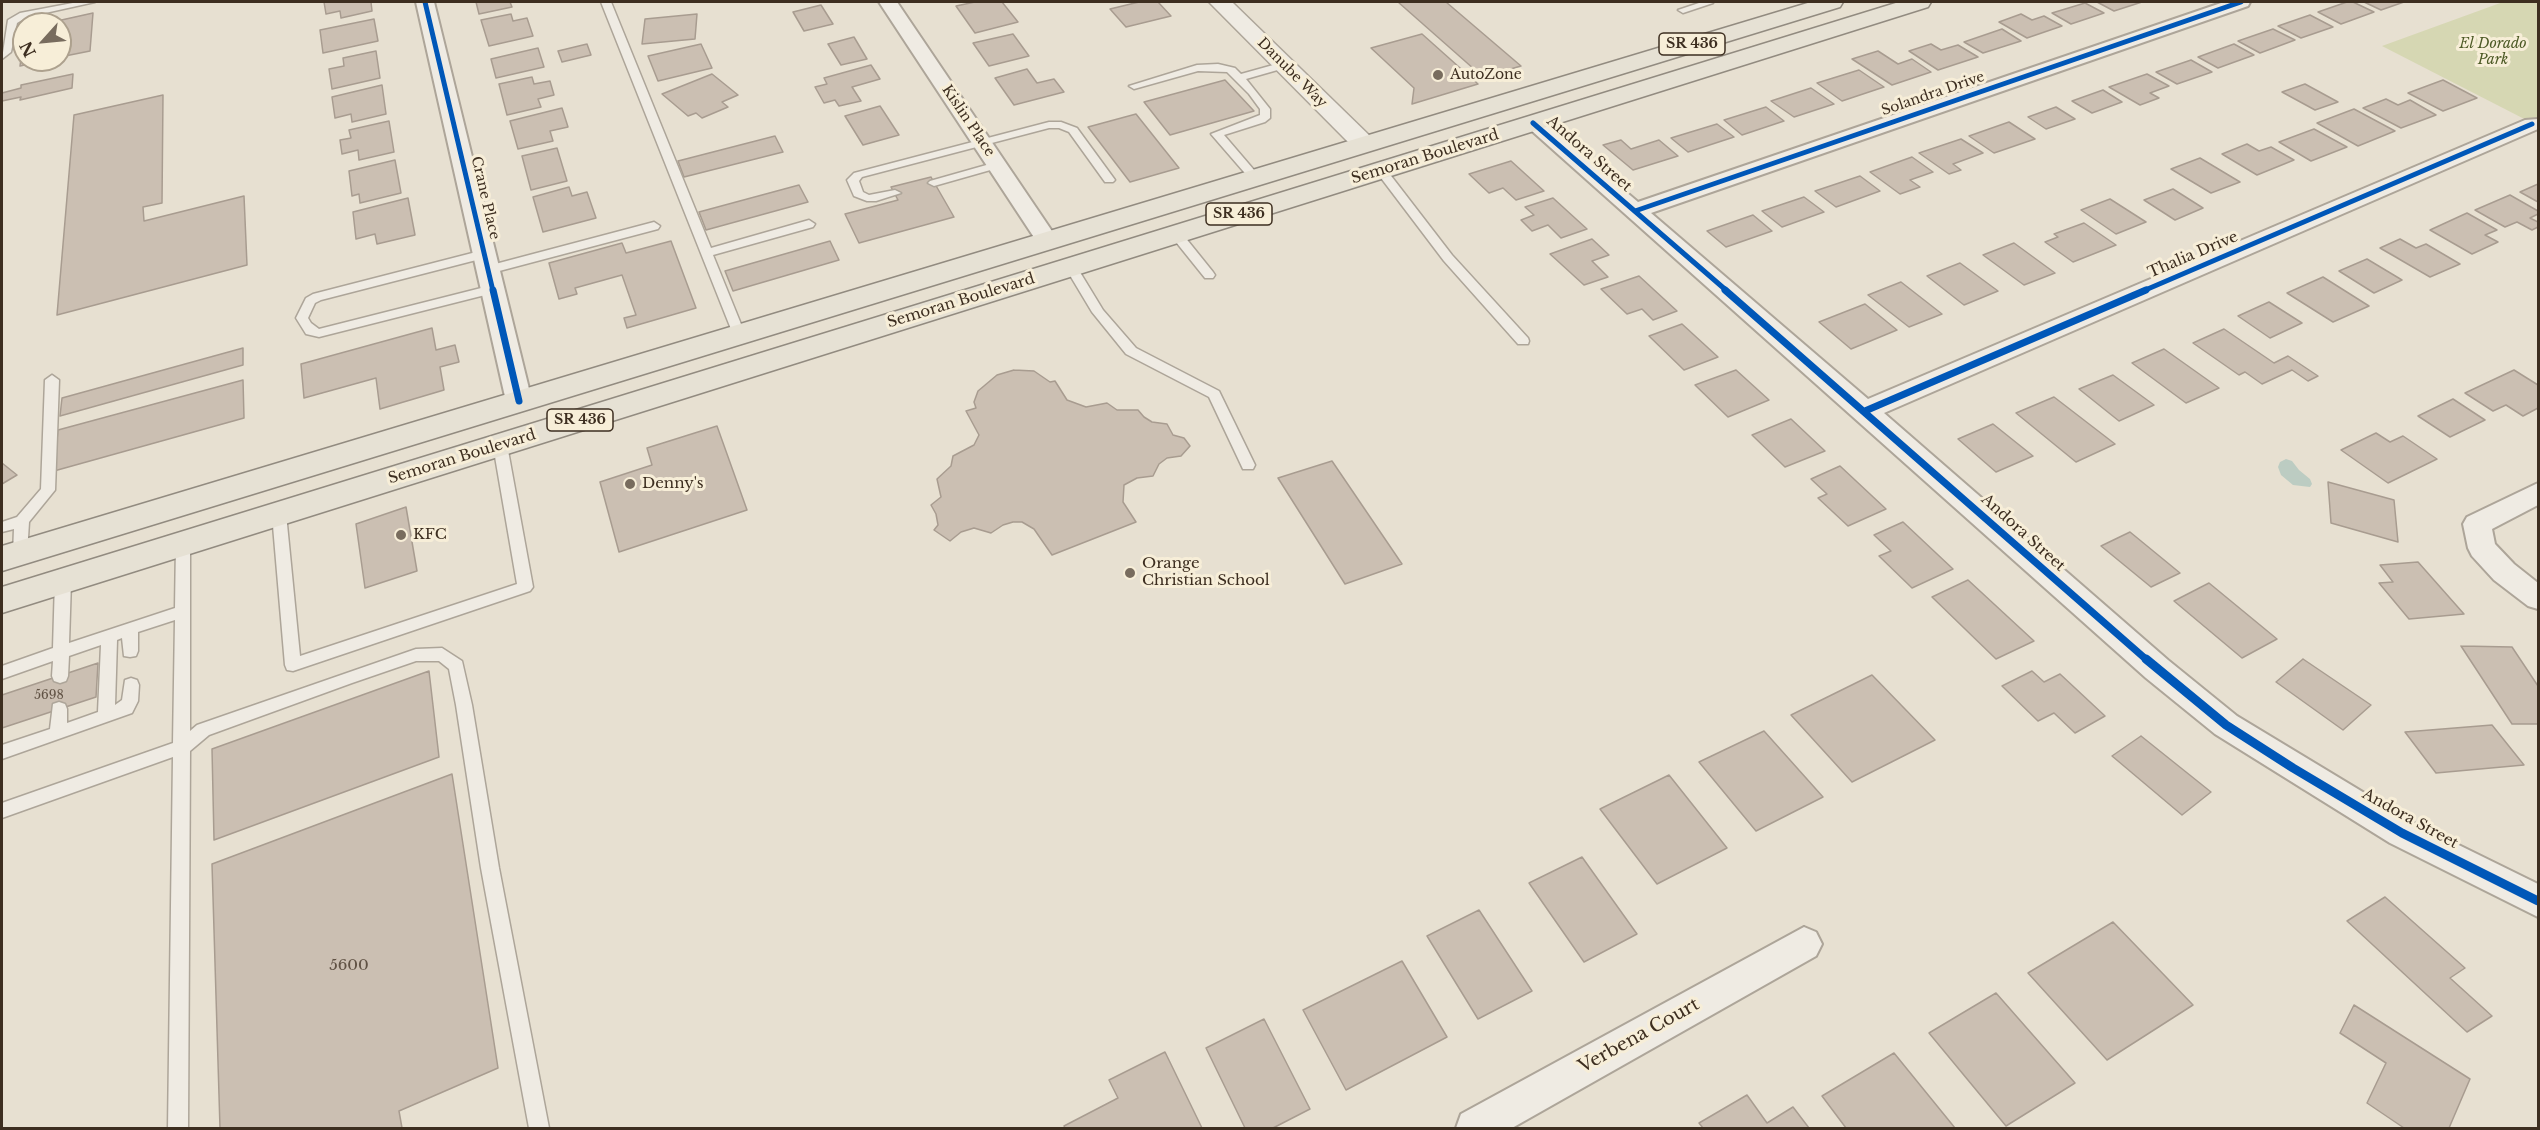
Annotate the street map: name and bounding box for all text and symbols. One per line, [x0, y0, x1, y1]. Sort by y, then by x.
north arrow [12, 12, 72, 72]
road number: SR 436 [1659, 33, 1725, 55]
street label: Danube Way [1254, 35, 1330, 111]
park label: El Dorado Park [2459, 36, 2527, 68]
text: N [15, 38, 40, 61]
place label: AutoZone [1450, 67, 1522, 83]
marker: AutoZone [1431, 68, 1445, 82]
street label: Solandra Drive [1879, 68, 1987, 120]
street label: Kislin Place [938, 82, 998, 160]
street label: Andora Street [1543, 112, 1635, 196]
street label: Semoran Boulevard [1349, 126, 1501, 188]
street label: Crane Place [467, 155, 503, 241]
road number: SR 436 [1206, 203, 1272, 225]
street label: Thalia Drive [2145, 228, 2241, 282]
street label: Semoran Boulevard [885, 270, 1037, 332]
road number: SR 436 [547, 409, 613, 431]
street label: Semoran Boulevard [386, 426, 538, 488]
place label: Denny's [642, 475, 704, 493]
marker: Denny's [623, 477, 637, 491]
street label: Andora Street [1977, 491, 2069, 575]
place label: KFC [413, 526, 447, 544]
marker: KFC [394, 528, 408, 542]
place label: Orange Christian School [1142, 555, 1270, 590]
marker: Orange Christian School [1123, 566, 1137, 580]
house number: 5698 [34, 689, 64, 703]
street label: Andora Street [2359, 785, 2461, 853]
house number: 5600 [329, 957, 369, 975]
street label: Verbena Court [1575, 994, 1703, 1078]

